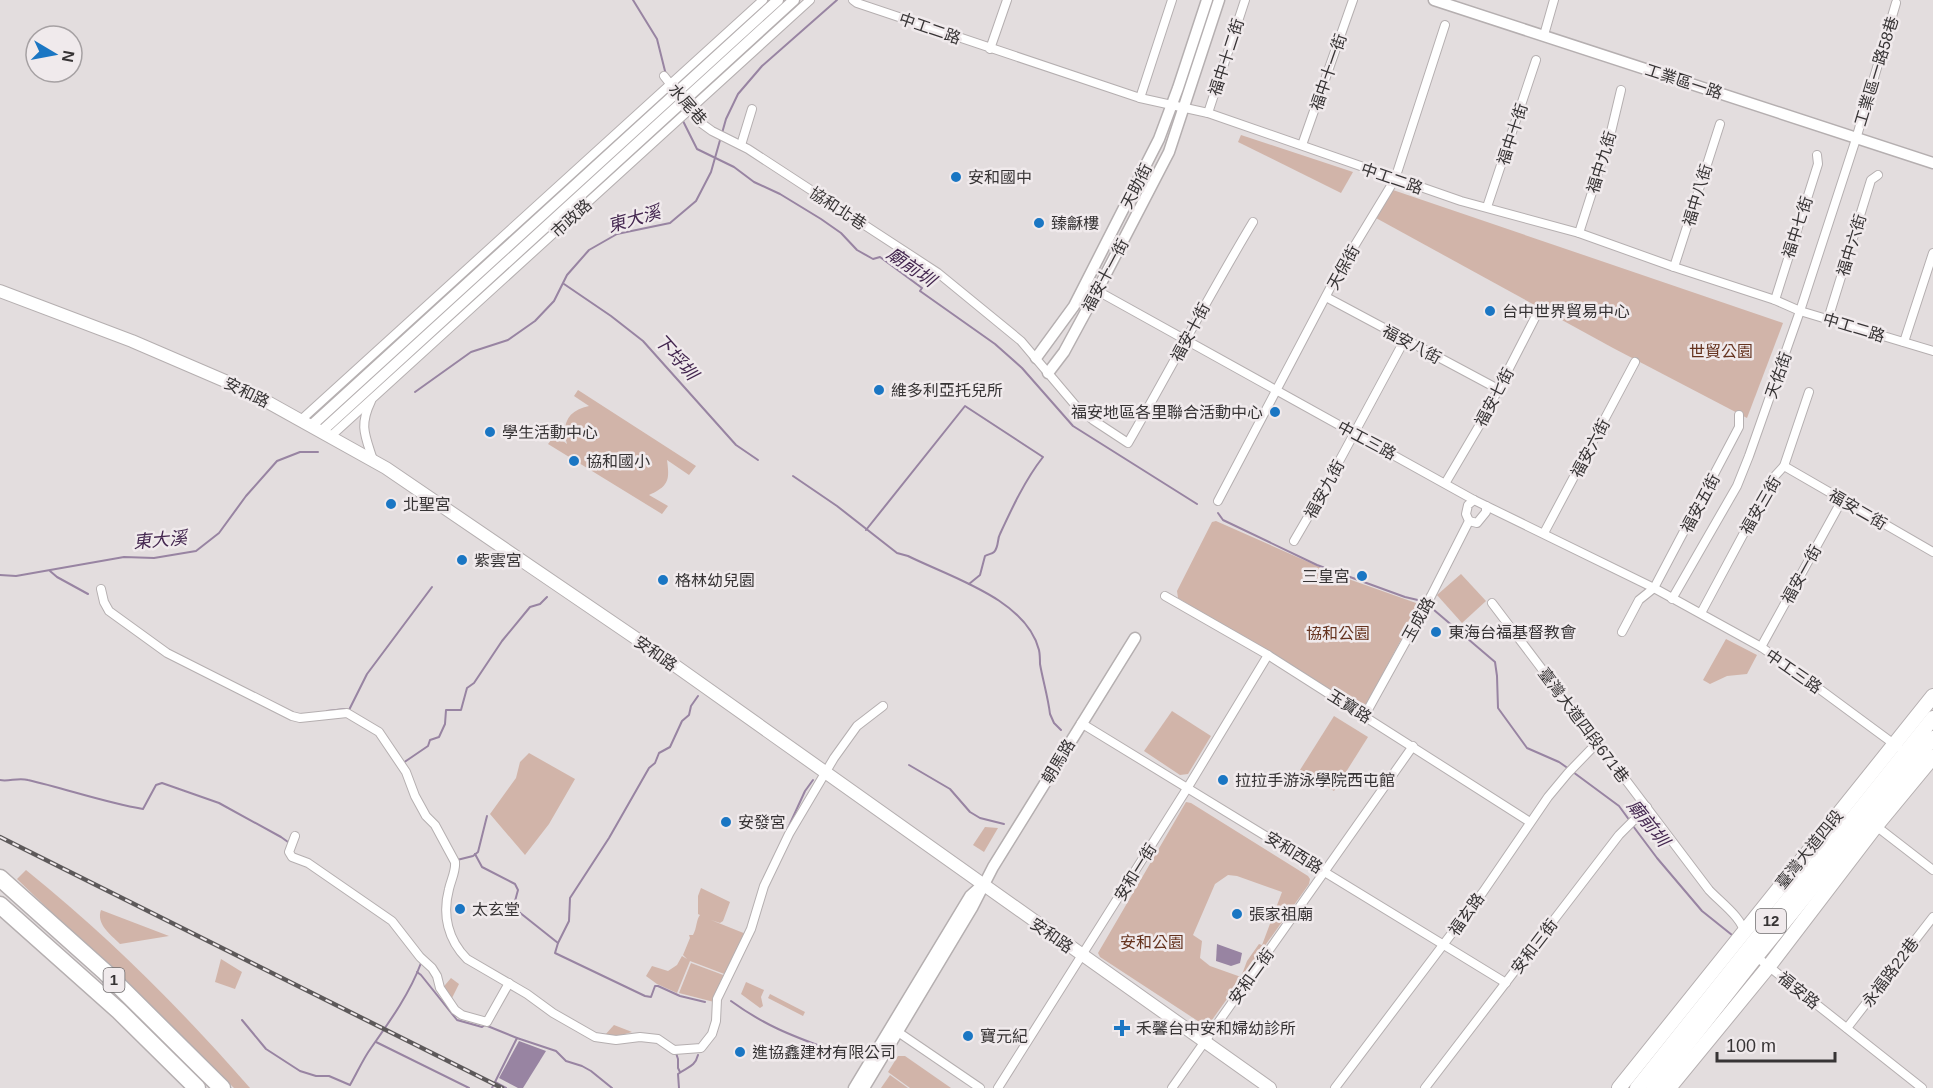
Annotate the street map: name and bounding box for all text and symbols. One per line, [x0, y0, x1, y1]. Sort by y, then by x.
street label: 中工二路 [897, 10, 963, 47]
street label: 工業區一路58巷 [1852, 14, 1901, 128]
street label: 福中十二街 [1206, 16, 1247, 98]
north arrow [24, 24, 84, 84]
street label: 福中十一街 [1307, 32, 1350, 113]
text: N [59, 49, 78, 64]
street label: 工業區一路 [1643, 61, 1725, 102]
street label: 水尾巷 [665, 81, 710, 128]
street label: 福中十街 [1495, 101, 1530, 167]
street label: 福中九街 [1584, 129, 1619, 195]
street label: 中工二路 [1359, 160, 1425, 197]
street label: 天助街 [1118, 161, 1155, 211]
street label: 福中八街 [1680, 162, 1715, 228]
place label: 安和國中 [968, 169, 1032, 186]
marker: 安和國中 [949, 170, 963, 184]
street label: 協和北巷 [806, 184, 869, 233]
street label: 福中七街 [1780, 194, 1815, 260]
street label: 市政路 [548, 196, 595, 241]
water label: 東大溪 [605, 201, 666, 236]
street label: 福中六街 [1834, 212, 1869, 278]
place label: 臻龢樓 [1051, 215, 1099, 232]
marker: 臻龢樓 [1032, 216, 1046, 230]
street label: 福安十一街 [1079, 236, 1132, 315]
street label: 天保街 [1324, 242, 1363, 292]
water label: 廟前圳 [883, 243, 941, 292]
street label: 福安十街 [1168, 300, 1213, 364]
place label: 台中世界貿易中心 [1502, 303, 1630, 320]
marker: 台中世界貿易中心 [1483, 304, 1497, 318]
street label: 中工二路 [1821, 310, 1887, 345]
street label: 福安八街 [1380, 322, 1444, 367]
water label: 下埒圳 [651, 330, 704, 386]
park label: 世貿公園 [1689, 343, 1753, 360]
street label: 天佑街 [1762, 350, 1795, 401]
street label: 福安七街 [1472, 365, 1517, 429]
street label: 安和路 [221, 374, 272, 411]
place label: 維多利亞托兒所 [891, 382, 1003, 399]
marker: 維多利亞托兒所 [872, 383, 886, 397]
place label: 福安地區各里聯合活動中心 [1071, 404, 1263, 421]
marker: 福安地區各里聯合活動中心 [1268, 405, 1282, 419]
street label: 福安六街 [1568, 416, 1613, 480]
street label: 中工三路 [1335, 418, 1399, 463]
place label: 學生活動中心 [502, 424, 598, 441]
marker: 學生活動中心 [483, 425, 497, 439]
place label: 協和國小 [586, 453, 650, 470]
marker: 協和國小 [567, 454, 581, 468]
street label: 福安九街 [1301, 457, 1347, 521]
street label: 福安五街 [1678, 471, 1723, 535]
street label: 福安三街 [1737, 473, 1784, 537]
street label: 福安二街 [1826, 486, 1890, 533]
place label: 北聖宮 [403, 496, 451, 513]
marker: 北聖宮 [384, 497, 398, 511]
water label: 東大溪 [132, 527, 191, 552]
street label: 福安一街 [1778, 542, 1824, 606]
place label: 紫雲宮 [474, 552, 522, 569]
marker: 紫雲宮 [455, 553, 469, 567]
place label: 三皇宮 [1302, 568, 1350, 585]
marker: 三皇宮 [1355, 569, 1369, 583]
place label: 格林幼兒園 [675, 572, 755, 589]
marker: 格林幼兒園 [656, 573, 670, 587]
street label: 玉成路 [1399, 594, 1438, 644]
place label: 東海台福基督教會 [1448, 624, 1576, 641]
park label: 協和公園 [1306, 625, 1370, 642]
marker: 東海台福基督教會 [1429, 625, 1443, 639]
street label: 安和路 [631, 633, 680, 674]
street label: 中工三路 [1763, 646, 1825, 697]
street label: 臺灣大道四段671巷 [1535, 665, 1632, 786]
street label: 玉寶路 [1325, 686, 1375, 726]
street label: 朝馬路 [1039, 736, 1078, 786]
place label: 拉拉手游泳學院西屯館 [1235, 772, 1395, 789]
marker: 拉拉手游泳學院西屯館 [1216, 773, 1230, 787]
water label: 廟前圳 [1623, 796, 1675, 853]
street label: 臺灣大道四段 [1773, 807, 1846, 892]
place label: 安發宮 [738, 814, 786, 831]
marker: 安發宮 [719, 815, 733, 829]
street label: 安和西路 [1262, 828, 1325, 877]
street label: 安和一街 [1111, 841, 1160, 904]
street label: 福玄路 [1445, 890, 1487, 939]
place label: 太玄堂 [472, 901, 520, 918]
marker: 太玄堂 [453, 902, 467, 916]
place label: 張家祖廟 [1249, 906, 1313, 923]
marker: 張家祖廟 [1230, 907, 1244, 921]
road number: 12 [1756, 909, 1786, 933]
street label: 安和路 [1027, 915, 1076, 956]
street label: 安和三街 [1508, 916, 1561, 977]
park label: 安和公園 [1120, 934, 1184, 951]
street label: 永福路22巷 [1859, 935, 1922, 1010]
street label: 安和二街 [1226, 945, 1277, 1007]
road number: 1 [104, 968, 124, 992]
street label: 福安路 [1775, 969, 1823, 1012]
marker: 禾馨台中安和婦幼診所 [1113, 1019, 1131, 1037]
place label: 禾馨台中安和婦幼診所 [1136, 1020, 1296, 1037]
scale bar [1717, 1025, 1836, 1063]
place label: 寶元紀 [980, 1027, 1028, 1045]
marker: 寶元紀 [961, 1029, 975, 1043]
text: 100 m [1726, 1036, 1776, 1056]
place label: 進協鑫建材有限公司 [752, 1044, 896, 1061]
marker: 進協鑫建材有限公司 [733, 1045, 747, 1059]

